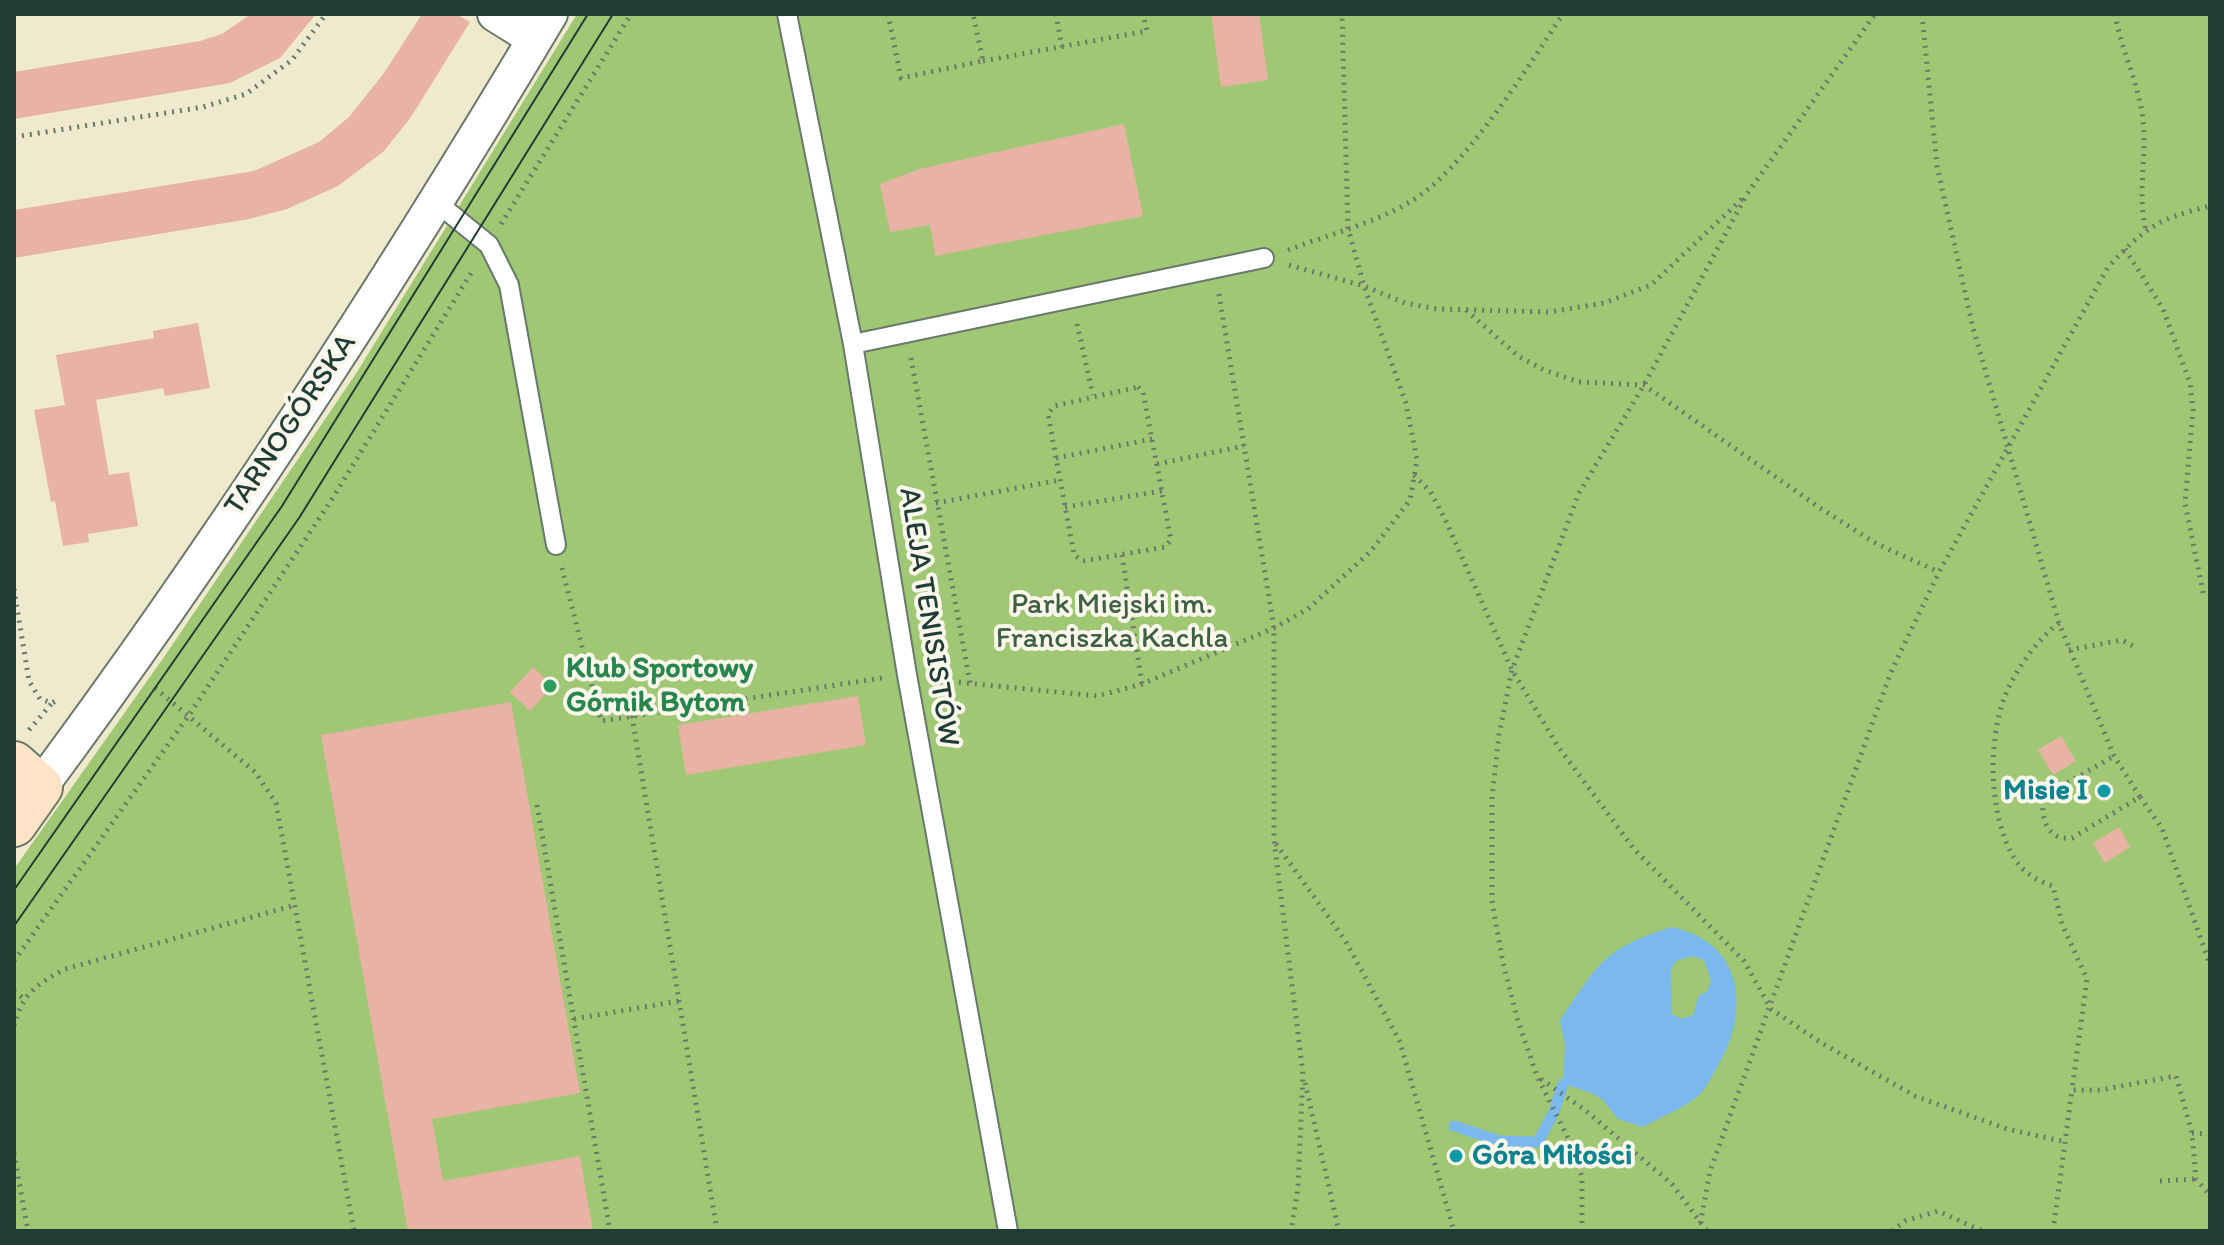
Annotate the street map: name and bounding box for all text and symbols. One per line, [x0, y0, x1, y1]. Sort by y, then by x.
street label: TARNOGÓRSKA [217, 327, 365, 523]
street label: ALEJA TENISISTÓW [890, 485, 966, 749]
park label: Park Miejski im. Franciszka Kachla [996, 587, 1228, 658]
place label: Klub Sportowy Górnik Bytom [566, 651, 753, 722]
marker: Klub Sportowy Górnik Bytom [541, 677, 559, 695]
place label: Misie I [2003, 773, 2088, 809]
marker: Misie I [2095, 782, 2113, 800]
place label: Góra Miłości [1472, 1138, 1632, 1174]
marker: Góra Miłości [1447, 1147, 1465, 1165]

